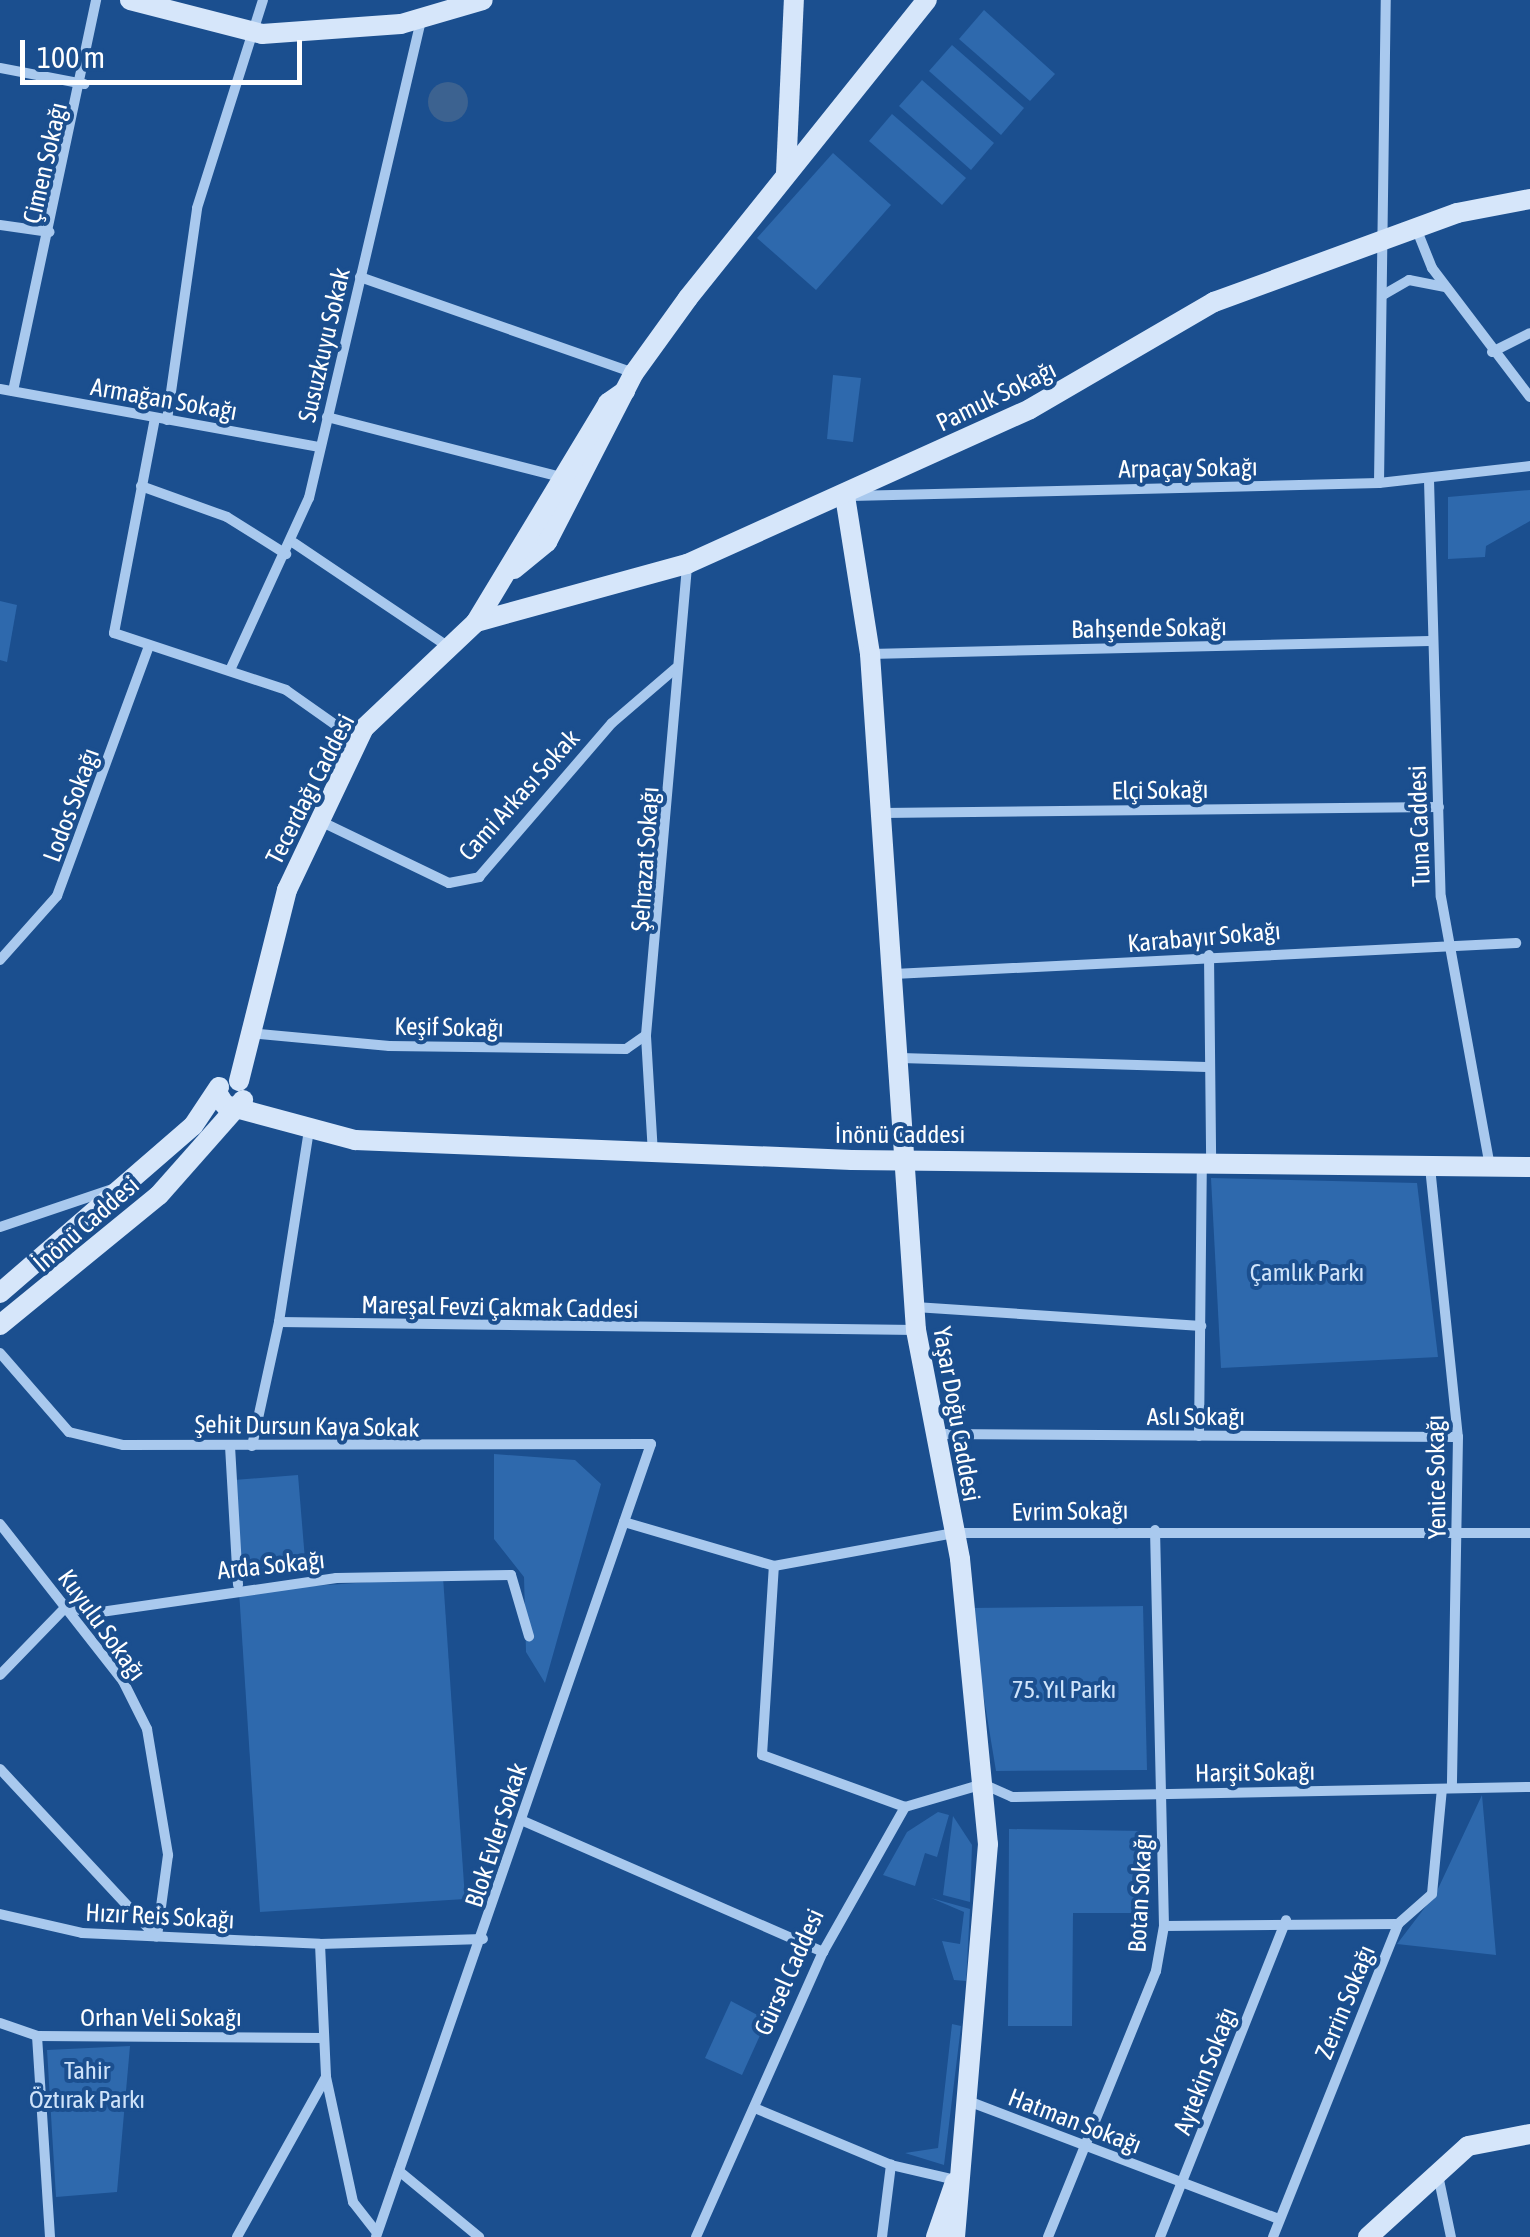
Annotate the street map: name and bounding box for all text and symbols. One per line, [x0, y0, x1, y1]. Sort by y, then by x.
scale bar [25, 20, 308, 82]
text: 100 m [37, 40, 105, 74]
street label: Çimen Sokağı [17, 100, 73, 226]
street label: Susuzkuyu Sokak [292, 265, 356, 425]
street label: Pamuk Sokağı [931, 354, 1061, 438]
street label: Armağan Sokağı [88, 371, 240, 427]
street label: Arpaçay Sokağı [1118, 452, 1258, 484]
street label: Bahşende Sokağı [1071, 612, 1227, 644]
street label: Tecerdağı Caddesi [259, 709, 361, 869]
street label: Cami Arkası Sokak [452, 723, 586, 867]
street label: Lodos Sokağı [37, 744, 105, 866]
street label: Tuna Caddesi [1402, 765, 1436, 887]
street label: Elçi Sokağı [1111, 774, 1209, 806]
street label: Şehrazat Sokağı [625, 786, 665, 932]
street label: Karabayır Sokağı [1126, 915, 1282, 959]
street label: Keşif Sokağı [394, 1011, 504, 1043]
street label: İnönü Caddesi [835, 1119, 965, 1149]
street label: İnönü Caddesi [27, 1170, 145, 1278]
park label: Çamlık Parkı [1250, 1257, 1364, 1287]
street label: Mareşal Fevzi Çakmak Caddesi [361, 1290, 639, 1324]
street label: Yaşar Doğu Caddesi [927, 1324, 987, 1504]
street label: Aslı Sokağı [1147, 1401, 1245, 1431]
street label: Şehit Dursun Kaya Sokak [194, 1409, 420, 1443]
street label: Yenice Sokağı [1420, 1415, 1452, 1539]
street label: Evrim Sokağı [1011, 1495, 1129, 1527]
street label: Arda Sokağı [216, 1544, 326, 1586]
street label: Kuyulu Sokağı [52, 1564, 152, 1686]
park label: 75. Yıl Parkı [1012, 1674, 1116, 1704]
street label: Harşit Sokağı [1195, 1756, 1315, 1788]
street label: Blok Evler Sokak [459, 1759, 533, 1911]
street label: Botan Sokağı [1122, 1833, 1158, 1953]
street label: Hızır Reis Sokağı [85, 1897, 235, 1935]
street label: Gürsel Caddesi [748, 1904, 830, 2040]
street label: Zerrin Sokağı [1309, 1941, 1381, 2063]
street label: Orhan Veli Sokağı [80, 2002, 242, 2032]
street label: Aytekin Sokağı [1167, 2003, 1243, 2139]
park label: Tahir Öztırak Parkı [29, 2056, 145, 2115]
street label: Hatman Sokağı [1004, 2082, 1146, 2160]

